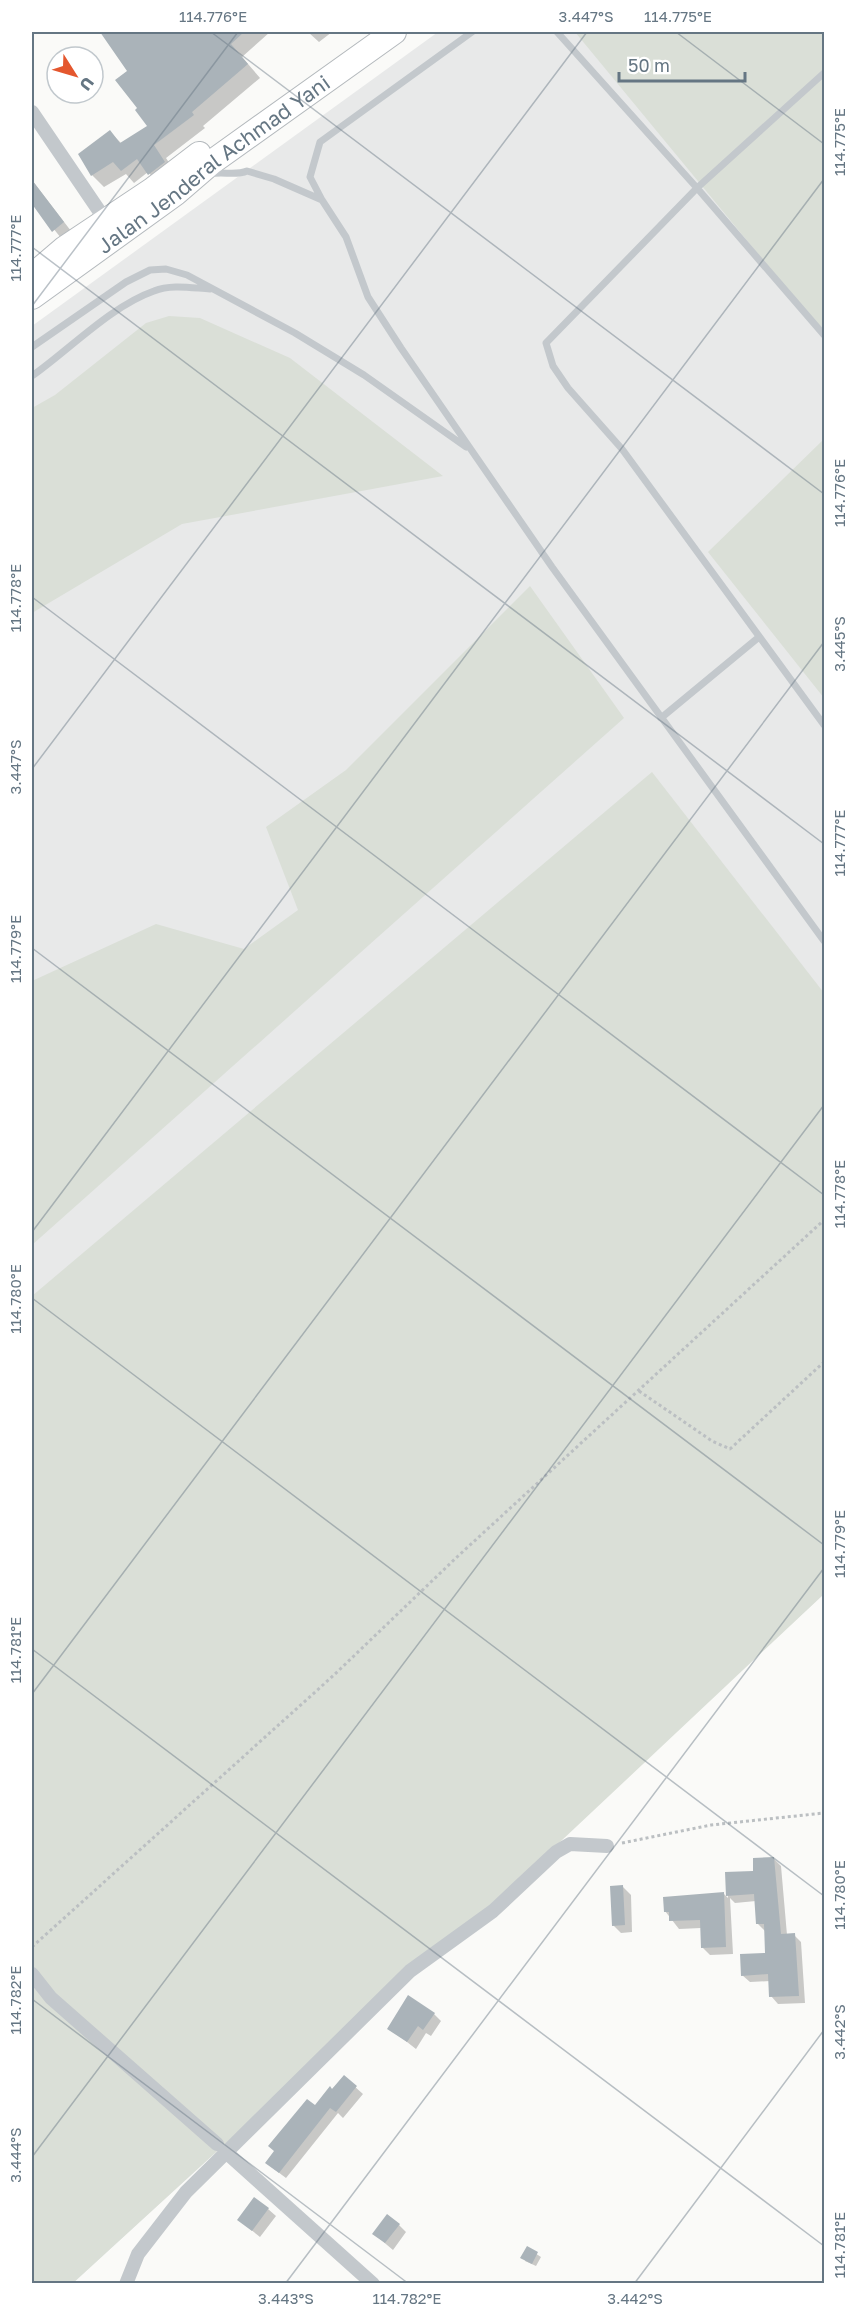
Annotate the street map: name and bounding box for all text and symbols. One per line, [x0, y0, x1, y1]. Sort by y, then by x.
text: 114.776°E [179, 7, 247, 25]
text: 3.447°S [559, 7, 613, 25]
text: 114.775°E [644, 7, 712, 25]
north arrow [45, 45, 105, 105]
scale bar [619, 45, 745, 83]
text: 50 m [628, 54, 670, 76]
street label: Jalan Jenderal Achmad Yani [92, 69, 335, 259]
text: U [75, 73, 98, 95]
text: 114.775°E [830, 108, 848, 176]
text: 114.777°E [6, 214, 24, 282]
text: 114.776°E [830, 459, 848, 527]
text: 114.778°E [6, 564, 24, 632]
text: 3.445°S [830, 616, 848, 672]
text: 3.447°S [6, 740, 24, 794]
text: 114.777°E [830, 809, 848, 877]
text: 114.779°E [6, 915, 24, 983]
text: 114.778°E [830, 1160, 848, 1228]
text: 114.780°E [6, 1264, 24, 1334]
text: 114.779°E [830, 1510, 848, 1578]
text: 114.781°E [6, 1617, 24, 1683]
text: 114.780°E [830, 1860, 848, 1930]
text: 114.782°E [6, 1965, 24, 2035]
text: 3.442°S [830, 2004, 848, 2060]
text: 3.444°S [6, 2127, 24, 2183]
text: 114.781°E [830, 2212, 848, 2278]
text: 3.443°S [258, 2289, 314, 2307]
text: 114.782°E [372, 2289, 442, 2307]
text: 3.442°S [607, 2289, 663, 2307]

